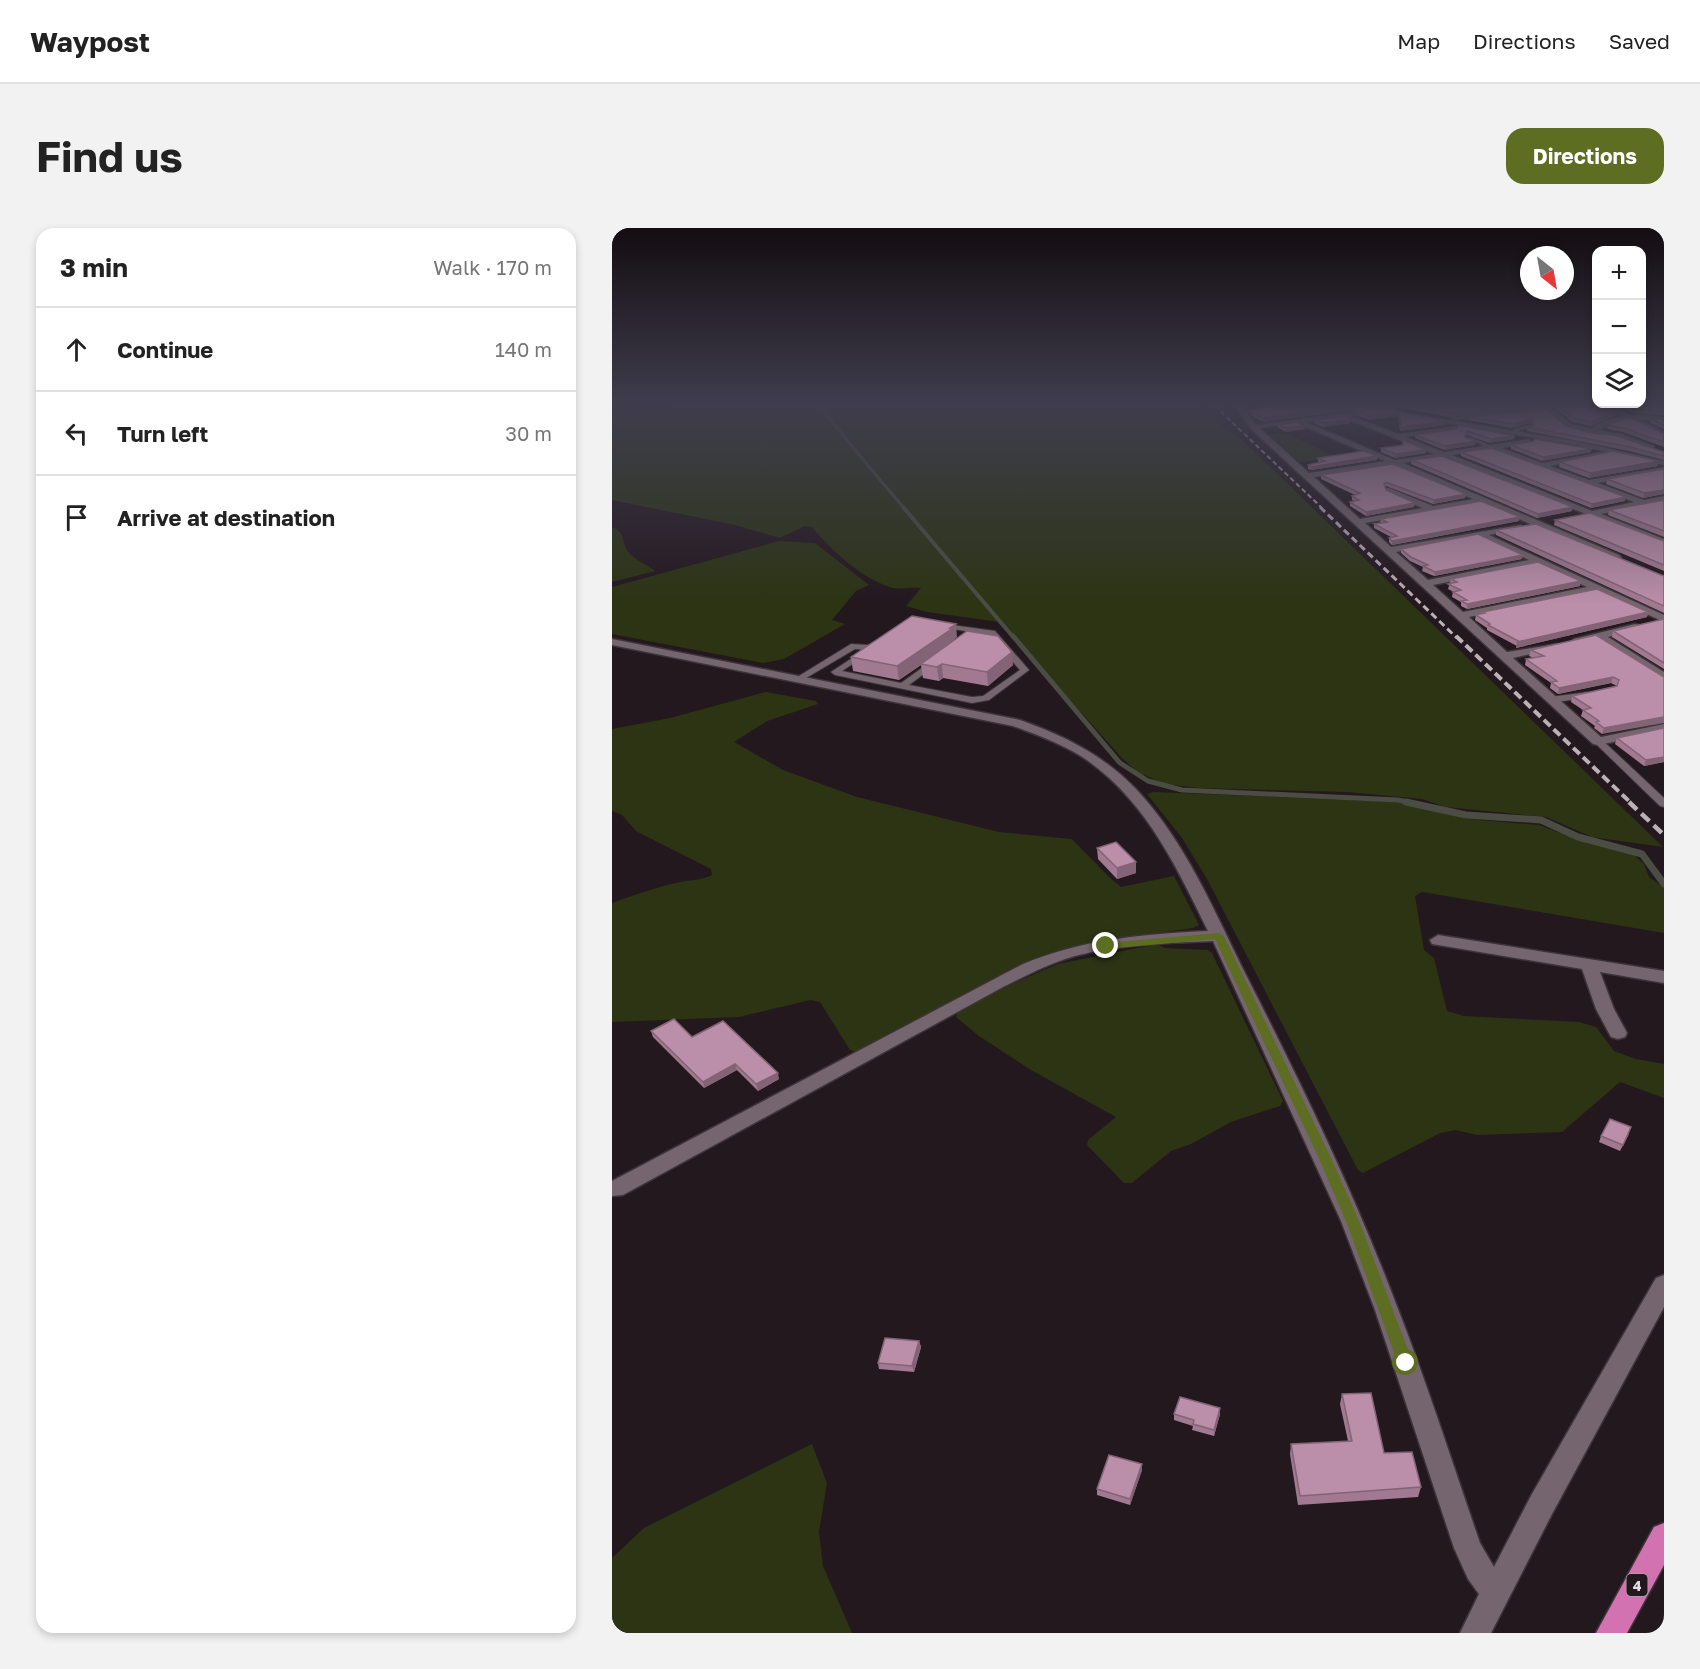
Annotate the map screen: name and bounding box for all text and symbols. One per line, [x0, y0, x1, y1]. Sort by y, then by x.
text: Waypost [30, 25, 150, 58]
text: Map [1397, 28, 1440, 54]
text: Directions [1473, 28, 1576, 54]
text: Saved [1609, 28, 1670, 54]
button: Directions [1506, 128, 1664, 184]
text: Find us [36, 131, 183, 181]
north arrow [1520, 246, 1574, 300]
map controls [1592, 246, 1646, 408]
button: + [1592, 246, 1646, 300]
text: 3 min [60, 252, 128, 283]
text: Walk · 170 m [433, 255, 552, 279]
button: − [1592, 300, 1646, 354]
icon: ahead [60, 333, 93, 366]
text: Continue [117, 336, 213, 363]
text: 140 m [495, 337, 552, 361]
button: layers [1592, 354, 1646, 408]
icon: left [60, 417, 93, 450]
text: Turn left [117, 420, 208, 447]
text: 30 m [505, 421, 552, 445]
icon: arrive [60, 501, 93, 534]
text: Arrive at destination [117, 504, 335, 531]
route end [1092, 932, 1118, 958]
route start [1392, 1349, 1418, 1375]
road number: 4 [1626, 1574, 1648, 1596]

